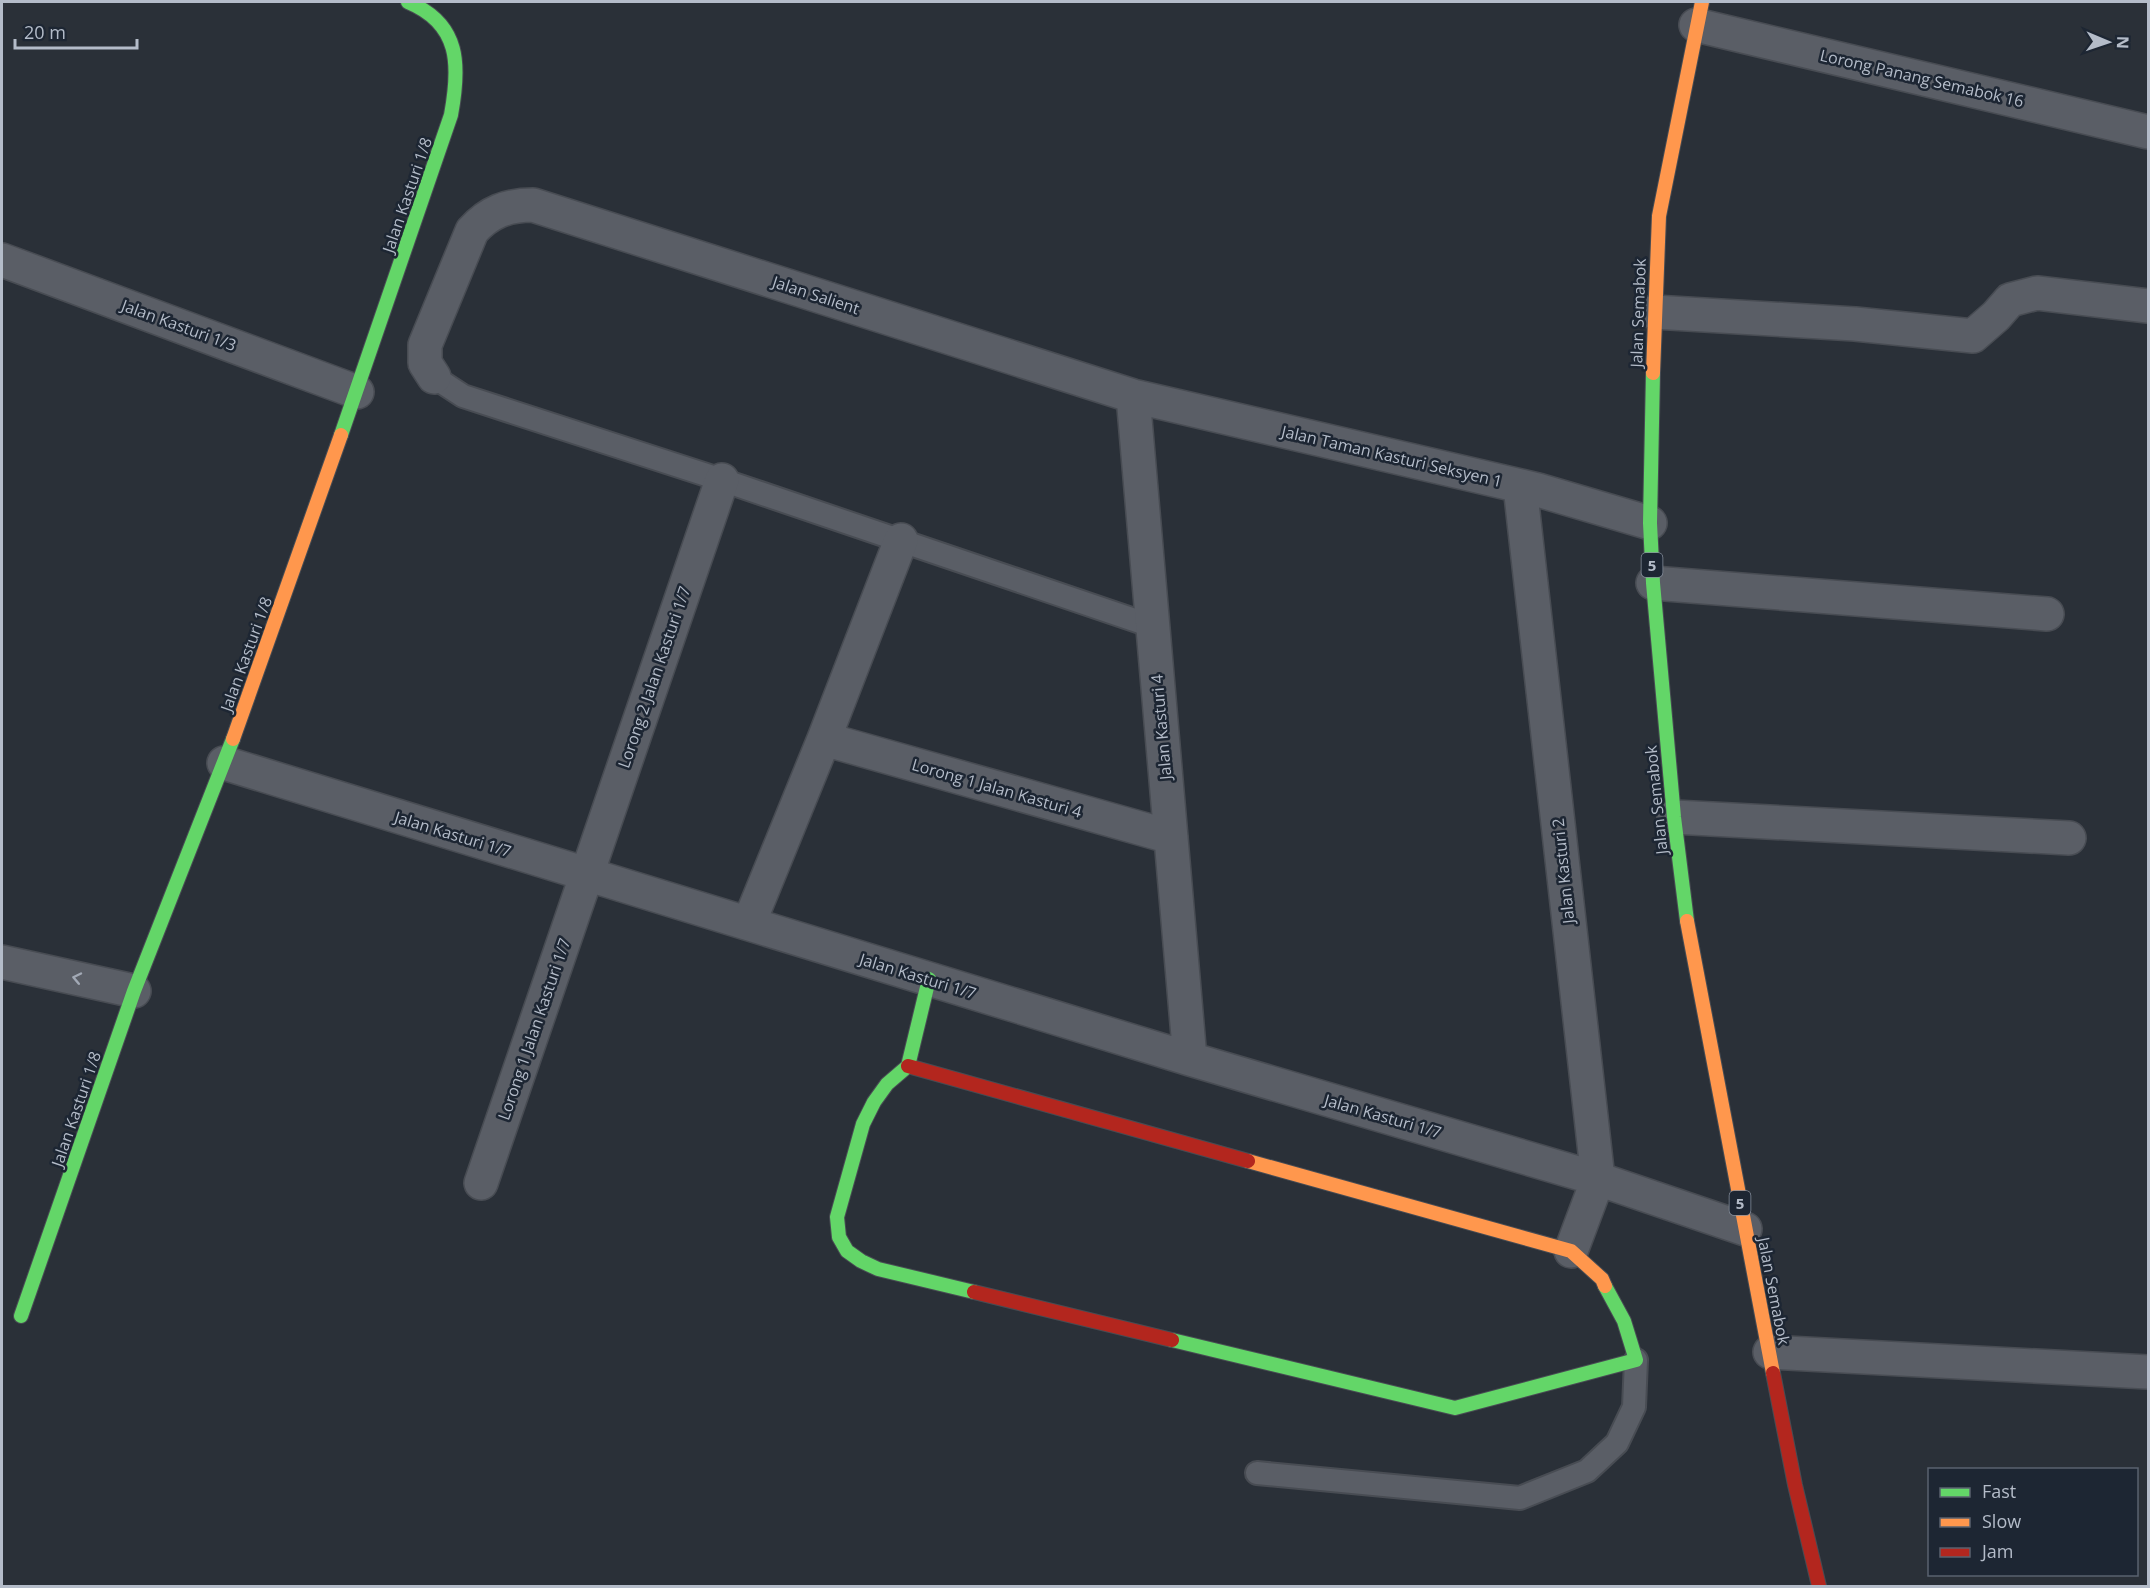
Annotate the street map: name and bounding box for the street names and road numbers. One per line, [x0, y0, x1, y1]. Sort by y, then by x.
street label: Lorong Panang Semabok 16 [1818, 44, 2026, 112]
street label: Jalan Kasturi 1/8 [376, 134, 437, 258]
street label: Jalan Semabok [1625, 257, 1651, 370]
street label: Jalan Salient [768, 270, 863, 320]
street label: Jalan Kasturi 1/3 [117, 293, 240, 356]
street label: Jalan Taman Kasturi Seksyen 1 [1278, 419, 1505, 492]
road number: 5 [1642, 553, 1662, 577]
street label: Lorong 2 Jalan Kasturi 1/7 [613, 583, 695, 771]
street label: Jalan Kasturi 1/8 [214, 593, 277, 716]
street label: Jalan Kasturi 4 [1145, 673, 1177, 783]
street label: Jalan Semabok [1639, 744, 1673, 858]
street label: Lorong 1 Jalan Kasturi 4 [909, 753, 1085, 823]
street label: Jalan Kasturi 1/7 [390, 805, 514, 862]
street label: Jalan Kasturi 2 [1547, 817, 1580, 927]
street label: Lorong 1 Jalan Kasturi 1/7 [493, 935, 575, 1123]
street label: Jalan Kasturi 1/7 [855, 947, 979, 1004]
street label: Jalan Kasturi 1/8 [45, 1048, 106, 1172]
street label: Jalan Kasturi 1/7 [1320, 1088, 1444, 1143]
road number: 5 [1730, 1191, 1750, 1215]
street label: Jalan Semabok [1752, 1233, 1795, 1347]

